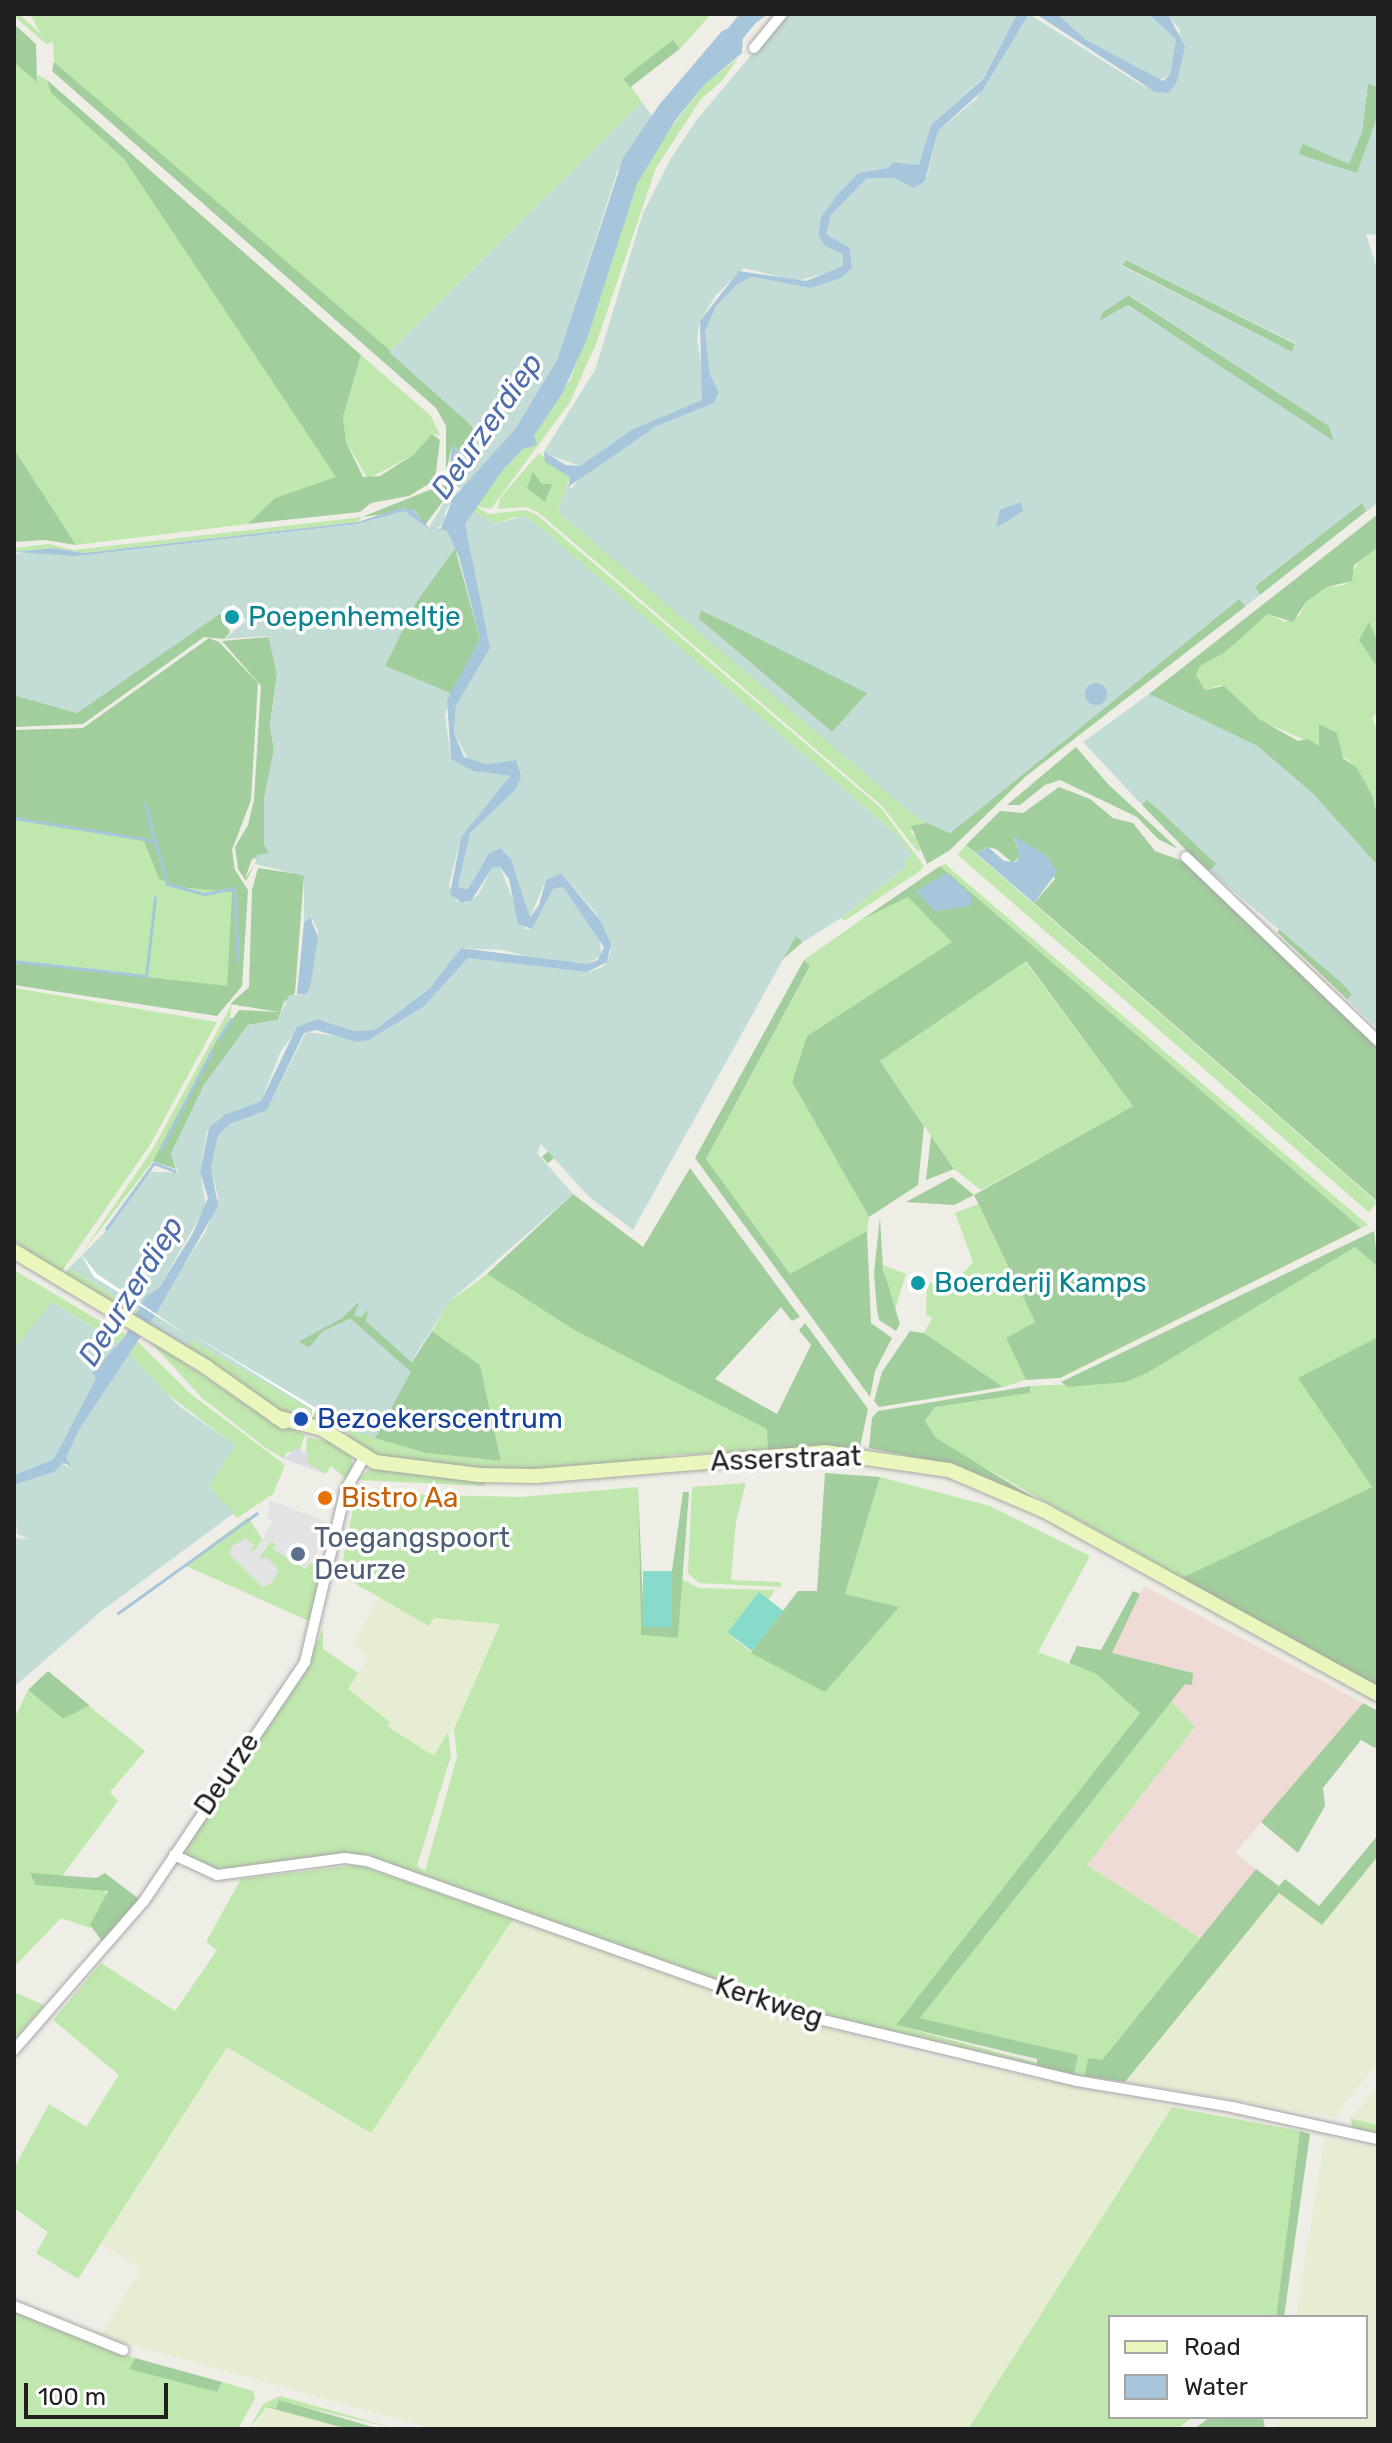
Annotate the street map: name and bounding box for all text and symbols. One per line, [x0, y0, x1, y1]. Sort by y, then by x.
water label: Deurzerdiep [424, 346, 550, 506]
place label: Poepenhemeltje [248, 600, 461, 634]
marker: Poepenhemeltje [223, 608, 241, 626]
water label: Deurzerdiep [71, 1210, 191, 1372]
place label: Boerderij Kamps [934, 1266, 1146, 1300]
marker: Boerderij Kamps [909, 1274, 927, 1292]
place label: Bezoekerscentrum [317, 1402, 563, 1436]
marker: Bezoekerscentrum [292, 1410, 310, 1428]
street label: Asserstraat [710, 1440, 862, 1478]
place label: Bistro Aa [341, 1481, 459, 1515]
marker: Bistro Aa [316, 1489, 334, 1507]
place label: Toegangspoort Deurze [314, 1521, 510, 1587]
marker: Toegangspoort Deurze [289, 1545, 307, 1563]
street label: Deurze [187, 1726, 267, 1822]
street label: Kerkweg [711, 1969, 827, 2035]
legend [1108, 2315, 1368, 2419]
text: Road [1184, 2333, 1241, 2361]
scale bar [28, 2367, 172, 2417]
text: Water [1184, 2373, 1248, 2401]
text: 100 m [38, 2383, 106, 2411]

